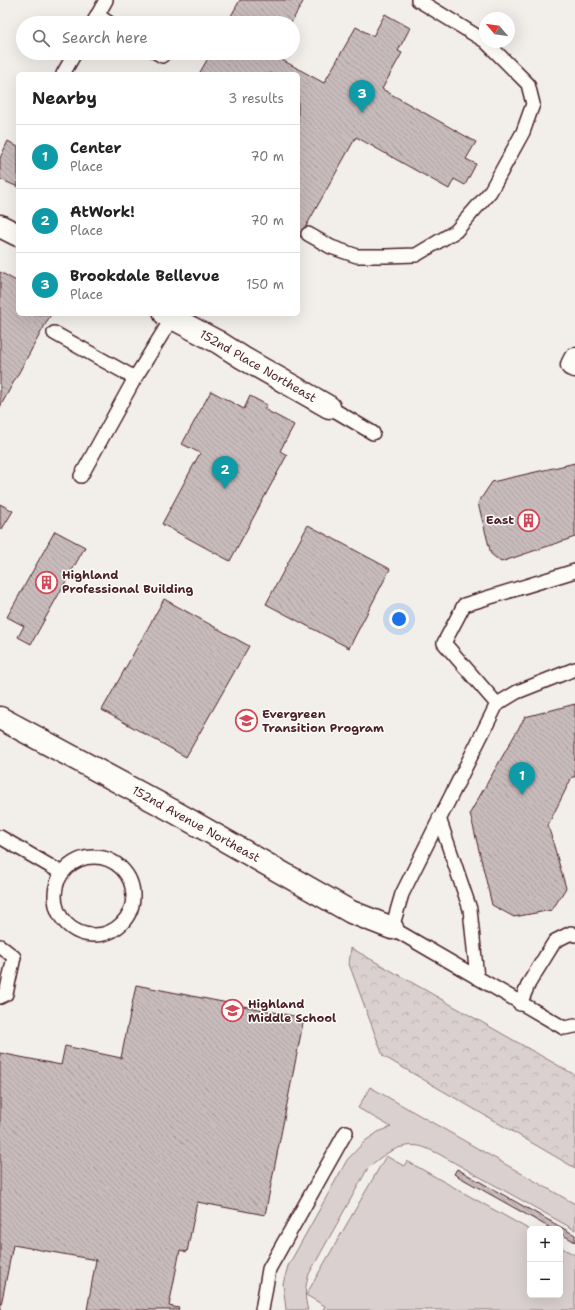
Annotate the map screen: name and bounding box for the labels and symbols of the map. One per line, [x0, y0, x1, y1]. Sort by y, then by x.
north arrow [479, 12, 515, 48]
pin: 3 [349, 80, 375, 113]
street label: 152nd Place Northeast [197, 326, 319, 406]
pin: 2 [212, 456, 238, 489]
building icon: East [516, 507, 542, 533]
place label: East [486, 512, 514, 528]
place label: Highland Professional Building [62, 567, 193, 597]
building icon: Highland Professional Building [33, 569, 59, 595]
your location [389, 609, 409, 629]
place label: Evergreen Transition Program [262, 706, 384, 736]
school or university icon: Evergreen Transition Program [233, 708, 259, 734]
pin: 1 [509, 762, 535, 795]
street label: 152nd Avenue Northeast [129, 782, 263, 866]
place label: Highland Middle School [248, 996, 336, 1026]
school or university icon: Highland Middle School [219, 998, 245, 1024]

